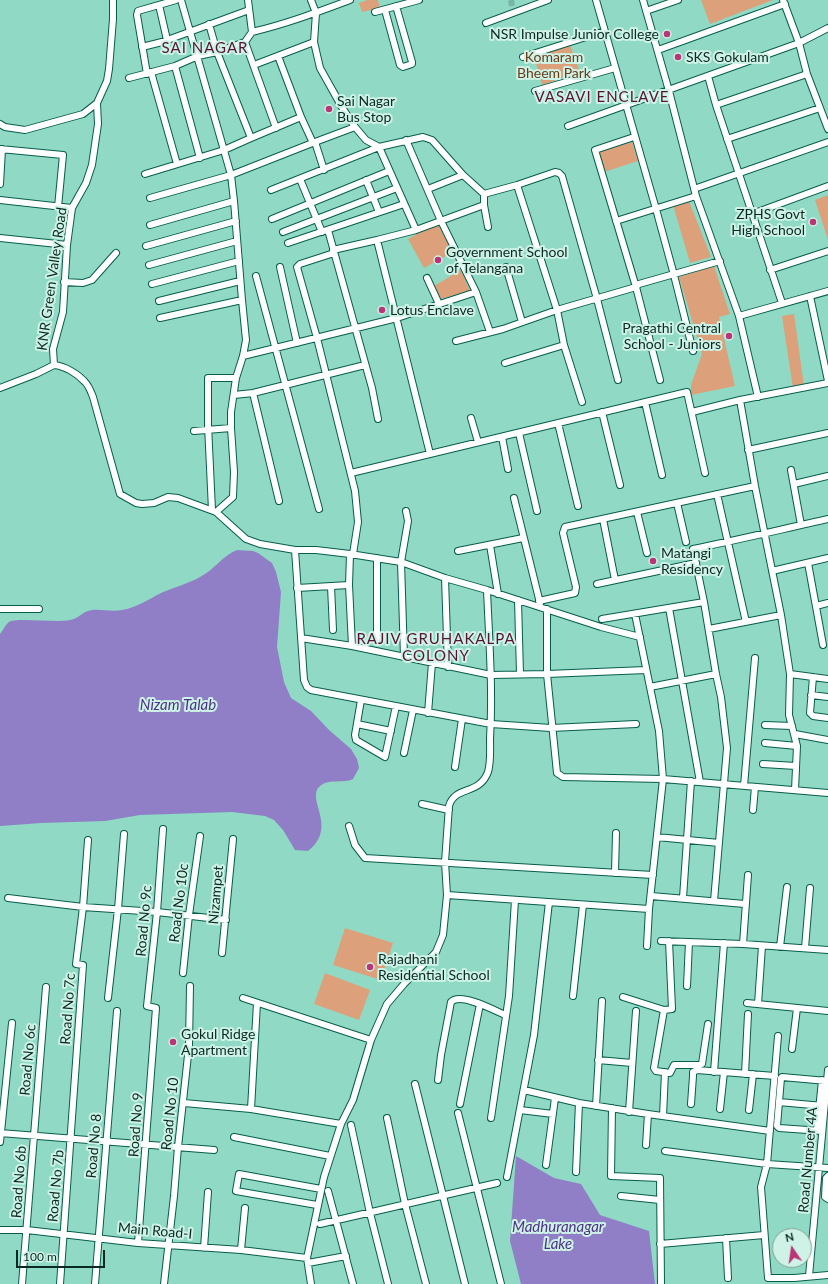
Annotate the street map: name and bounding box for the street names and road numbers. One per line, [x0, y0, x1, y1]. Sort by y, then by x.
street label: KNR Green Valley Road [34, 206, 70, 352]
street label: Road No 10c [166, 862, 192, 944]
street label: Nizampet [205, 865, 227, 925]
street label: Road No 9c [133, 885, 155, 957]
street label: Road No 7c [57, 973, 79, 1045]
street label: Road No 6c [17, 1024, 39, 1096]
street label: Road No 10 [158, 1077, 182, 1151]
street label: Road No 9 [125, 1092, 147, 1158]
street label: Road Number 4A [795, 1106, 821, 1214]
street label: Road No 8 [83, 1113, 105, 1179]
street label: Road No 6b [8, 1145, 30, 1219]
street label: Road No 7b [44, 1149, 68, 1223]
street label: Main Road-I [117, 1219, 193, 1243]

